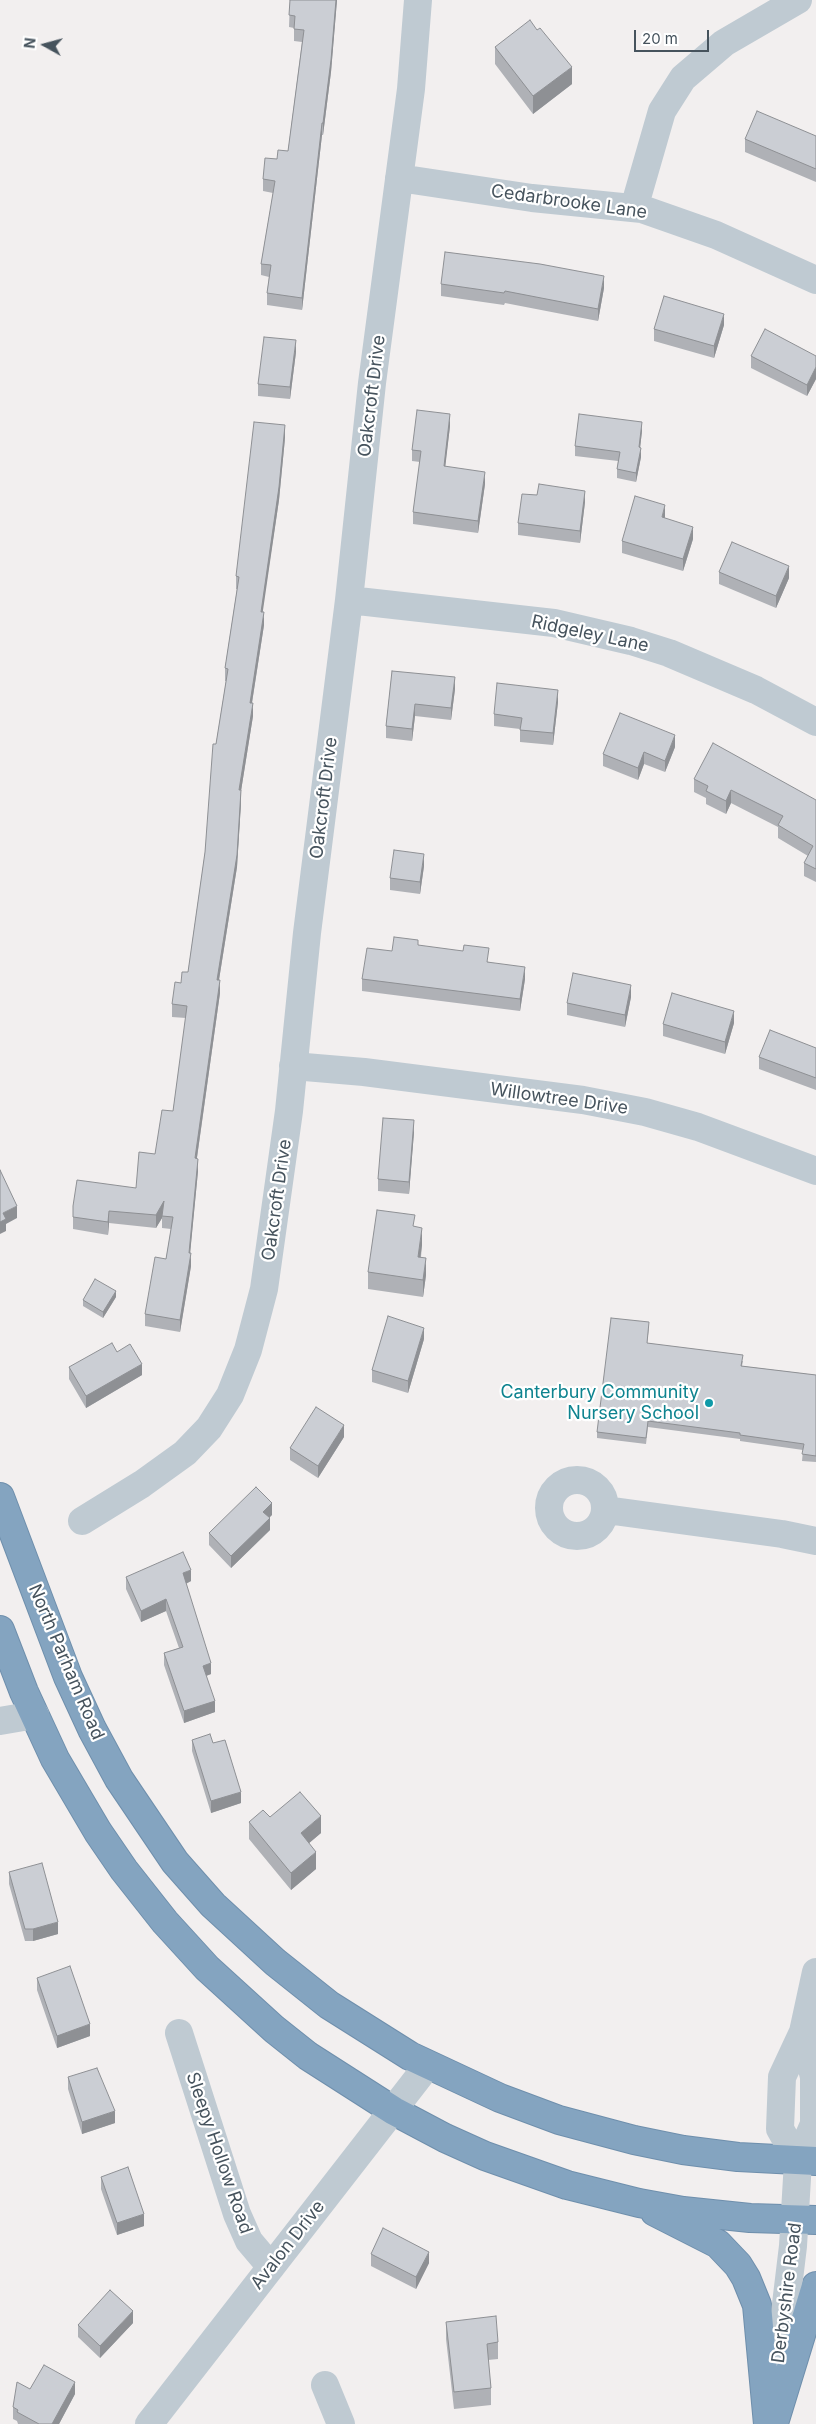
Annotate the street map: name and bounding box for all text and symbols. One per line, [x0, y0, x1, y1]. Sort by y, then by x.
north arrow [20, 20, 70, 70]
scale bar [636, 20, 711, 52]
text: 20 m [642, 29, 678, 48]
text: N [21, 37, 39, 49]
street label: Cedarbrooke Lane [490, 180, 648, 224]
street label: Oakcroft Drive [354, 334, 390, 458]
street label: Ridgeley Lane [529, 611, 651, 657]
street label: Oakcroft Drive [306, 736, 342, 860]
street label: Willowtree Drive [489, 1079, 629, 1119]
street label: Oakcroft Drive [258, 1138, 296, 1262]
place label: Canterbury Community Nursery School [500, 1382, 699, 1425]
marker: Canterbury Community Nursery School [703, 1397, 715, 1409]
street label: North Parham Road [23, 1581, 109, 1743]
street label: Sleepy Hollow Road [181, 2069, 257, 2237]
street label: Avalon Drive [247, 2196, 329, 2294]
street label: Derbyshire Road [768, 2222, 806, 2364]

